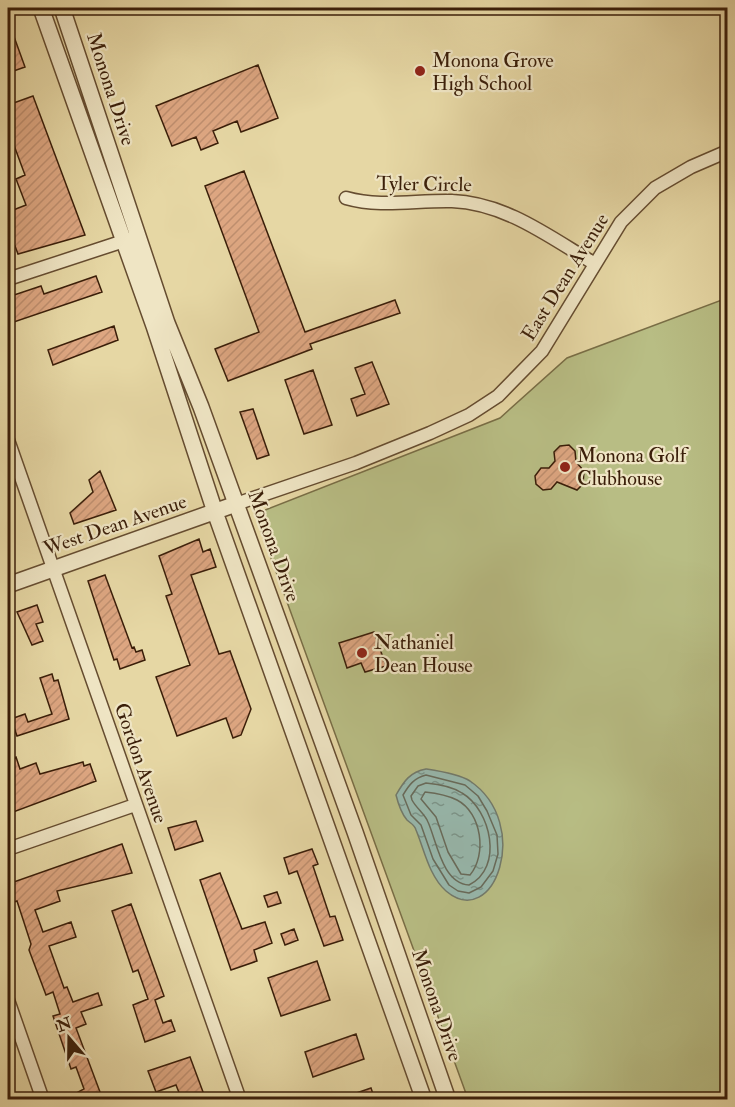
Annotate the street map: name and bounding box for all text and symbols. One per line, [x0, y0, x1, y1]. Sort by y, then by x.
street label: Monona Drive [81, 29, 141, 149]
place label: Monona Grove High School [432, 48, 554, 96]
marker: Monona Grove High School [413, 64, 427, 78]
street label: Tyler Circle [376, 171, 472, 197]
street label: East Dean Avenue [516, 209, 614, 345]
place label: Monona Golf Clubhouse [577, 443, 690, 491]
marker: Monona Golf Clubhouse [558, 460, 572, 474]
street label: Monona Drive [242, 487, 306, 605]
street label: West Dean Avenue [39, 489, 190, 562]
place label: Nathaniel Dean House [374, 630, 473, 678]
marker: Nathaniel Dean House [355, 646, 369, 660]
street label: Gordon Avenue [109, 700, 173, 826]
street label: Monona Drive [406, 946, 468, 1064]
north arrow [39, 1008, 99, 1068]
text: N [53, 1013, 75, 1037]

